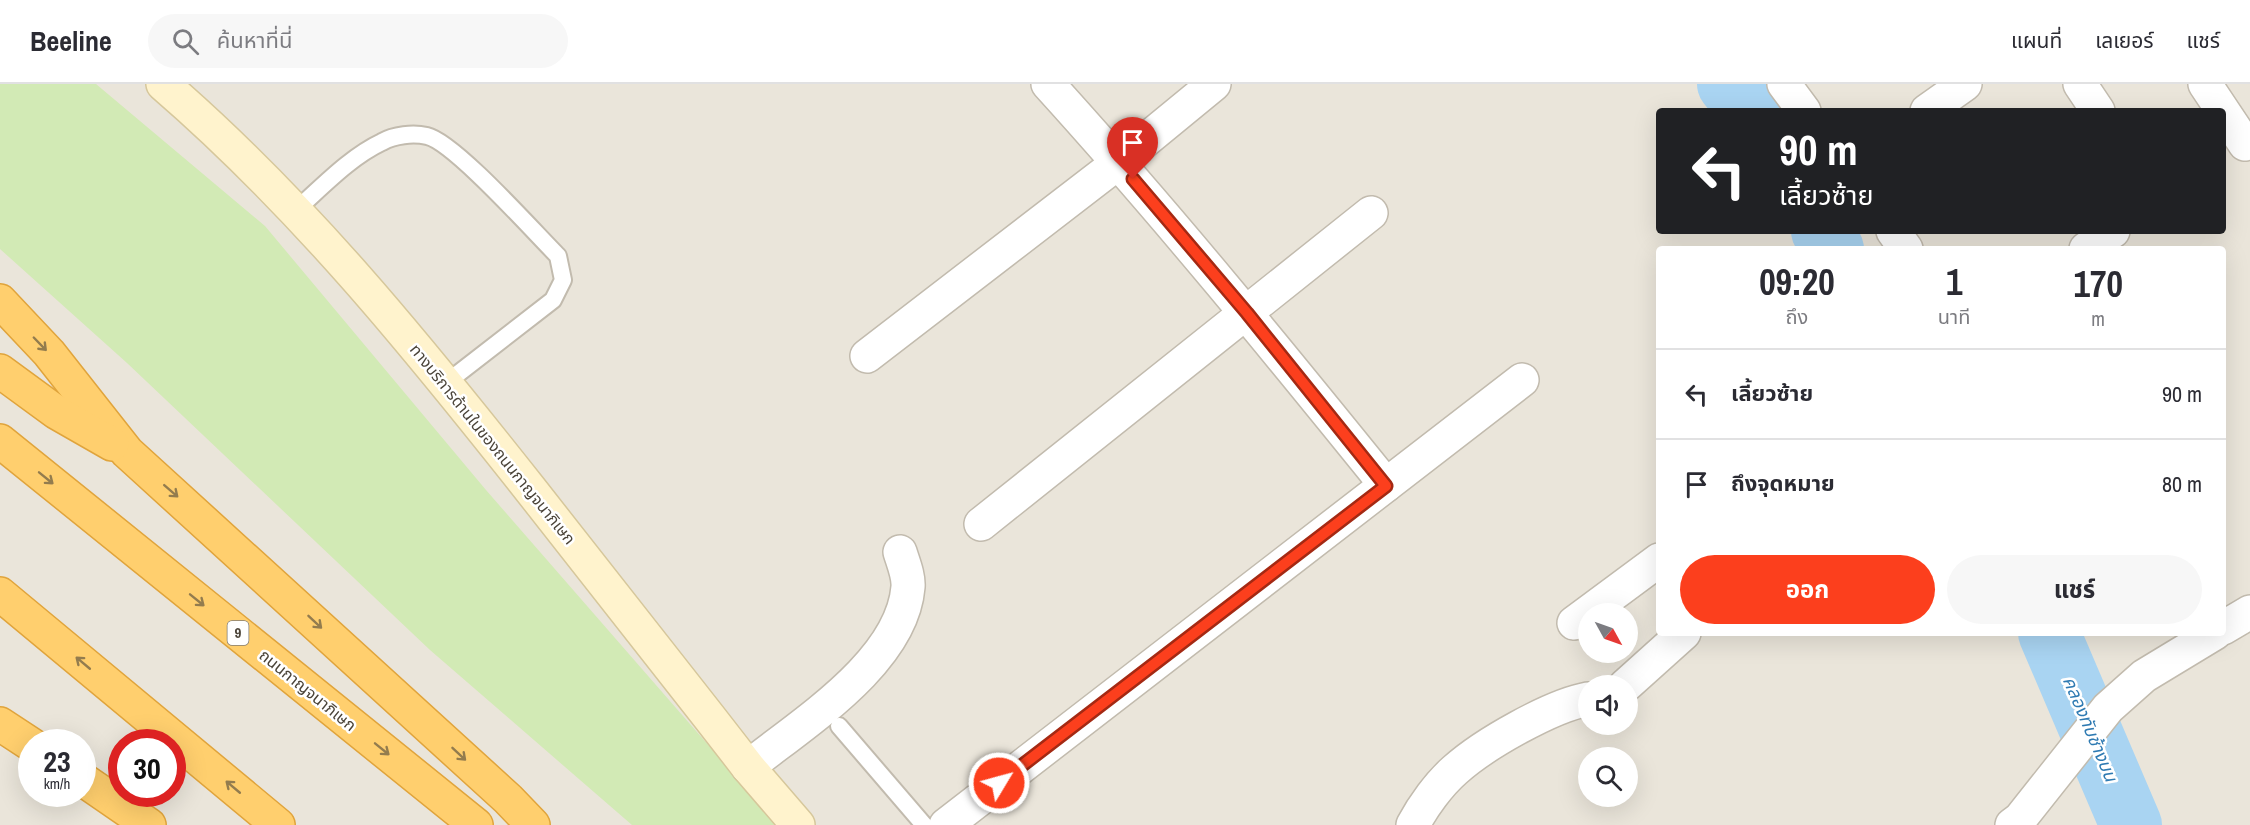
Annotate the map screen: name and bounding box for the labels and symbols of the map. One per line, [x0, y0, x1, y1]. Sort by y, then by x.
pin [1107, 117, 1158, 179]
one-way arrow [33, 336, 48, 351]
street label: ทางบริการด้านในของถนนกาญจนาภิเษก [405, 339, 581, 549]
one-way arrow [37, 471, 53, 484]
one-way arrow [163, 484, 178, 498]
one-way arrow [189, 594, 205, 607]
north arrow [1578, 603, 1638, 663]
one-way arrow [307, 615, 322, 629]
road number: 9 [228, 621, 248, 645]
street label: ถนนกาญจนาภิเษก [255, 644, 361, 736]
one-way arrow [76, 656, 91, 670]
water label: คลองทับช้างบน [2057, 672, 2124, 786]
speed limit sign: 30 [108, 729, 186, 807]
one-way arrow [374, 742, 389, 756]
one-way arrow [451, 746, 466, 761]
position arrow [967, 751, 1031, 815]
one-way arrow [226, 781, 242, 794]

